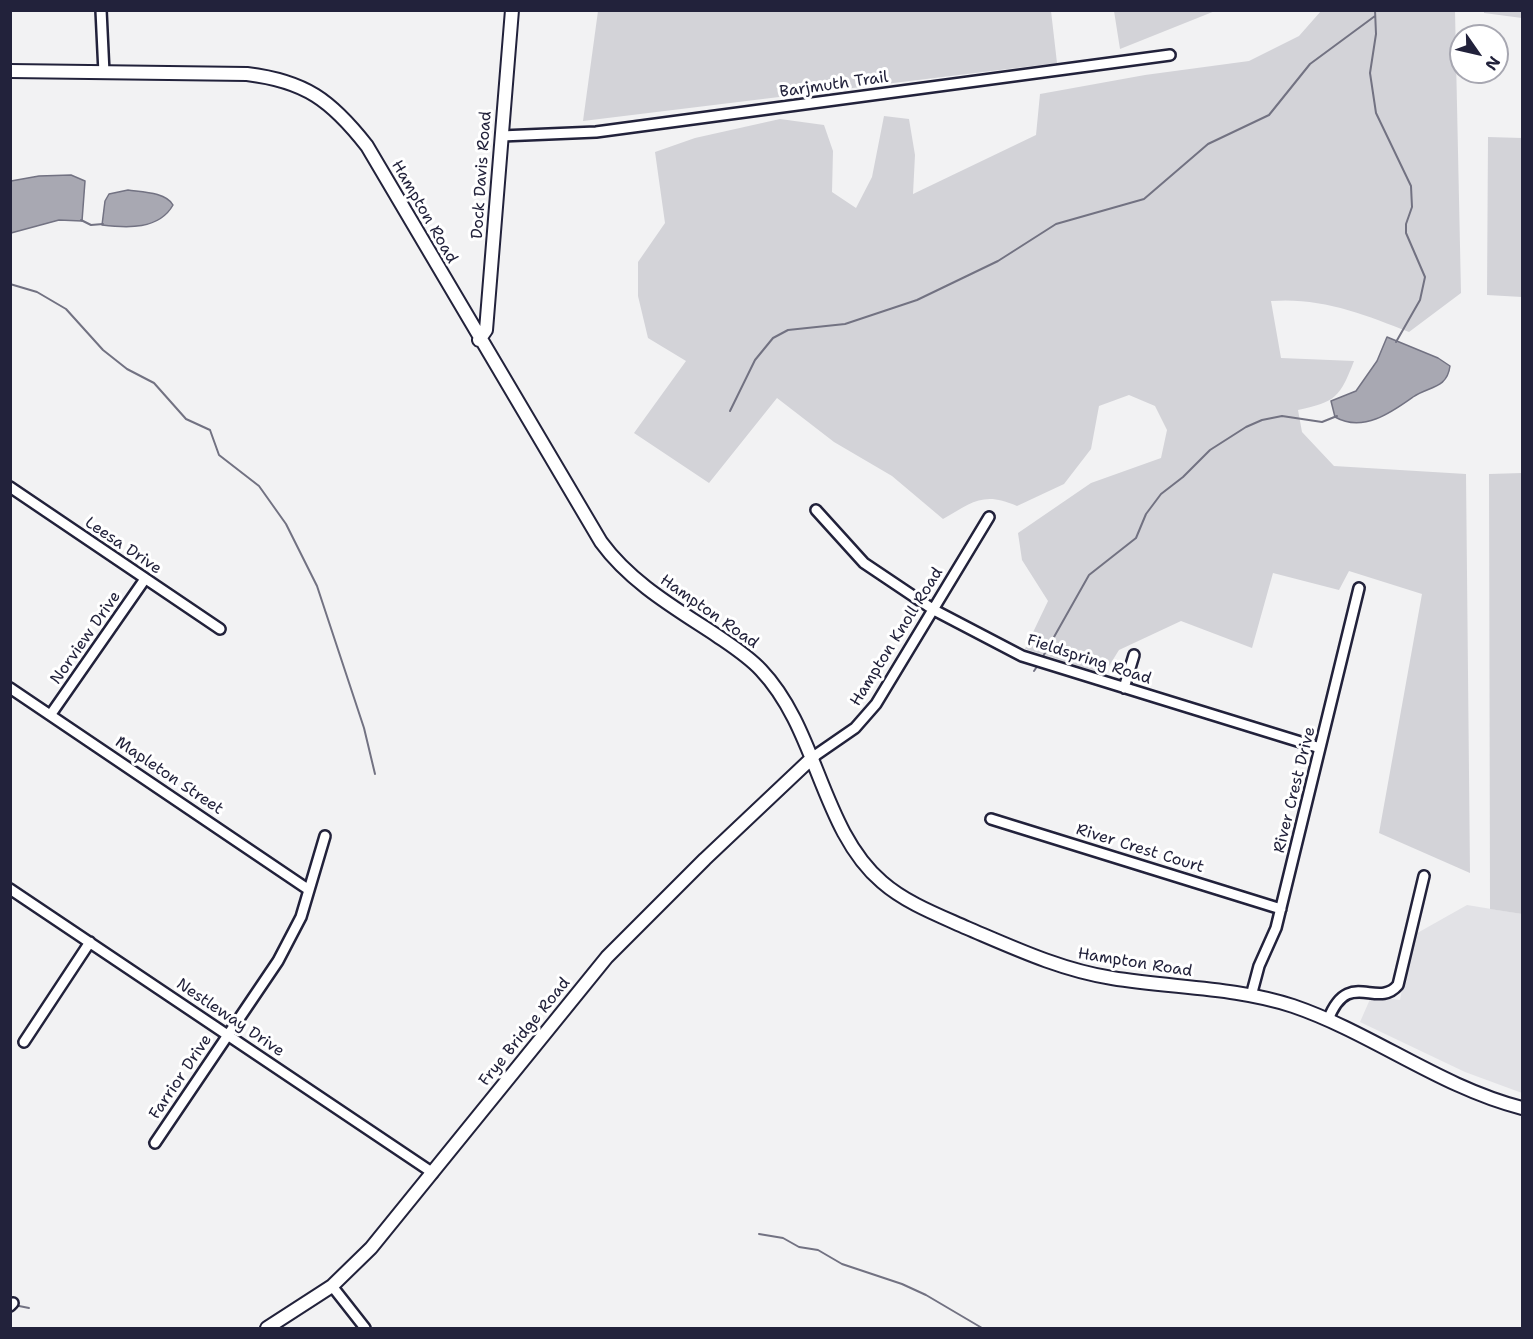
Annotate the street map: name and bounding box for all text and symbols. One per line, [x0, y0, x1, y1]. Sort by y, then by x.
north arrow [1449, 24, 1509, 84]
text: N [1480, 52, 1505, 74]
street label: Barjmuth Trail [778, 68, 890, 102]
street label: Dock Davis Road [468, 110, 496, 240]
street label: Hampton Road [387, 157, 461, 267]
street label: Leesa Drive [81, 513, 165, 579]
street label: Hampton Knoll Road [846, 564, 948, 710]
street label: Hampton Road [656, 571, 762, 653]
street label: Norview Drive [47, 588, 125, 688]
street label: Fieldspring Road [1024, 631, 1154, 689]
street label: River Crest Drive [1270, 725, 1320, 855]
street label: Mapleton Street [111, 733, 227, 819]
street label: River Crest Court [1074, 820, 1206, 878]
street label: Hampton Road [1076, 944, 1194, 982]
street label: Frye Bridge Road [475, 974, 575, 1090]
street label: Nestleway Drive [172, 975, 288, 1061]
street label: Farrior Drive [146, 1031, 216, 1123]

